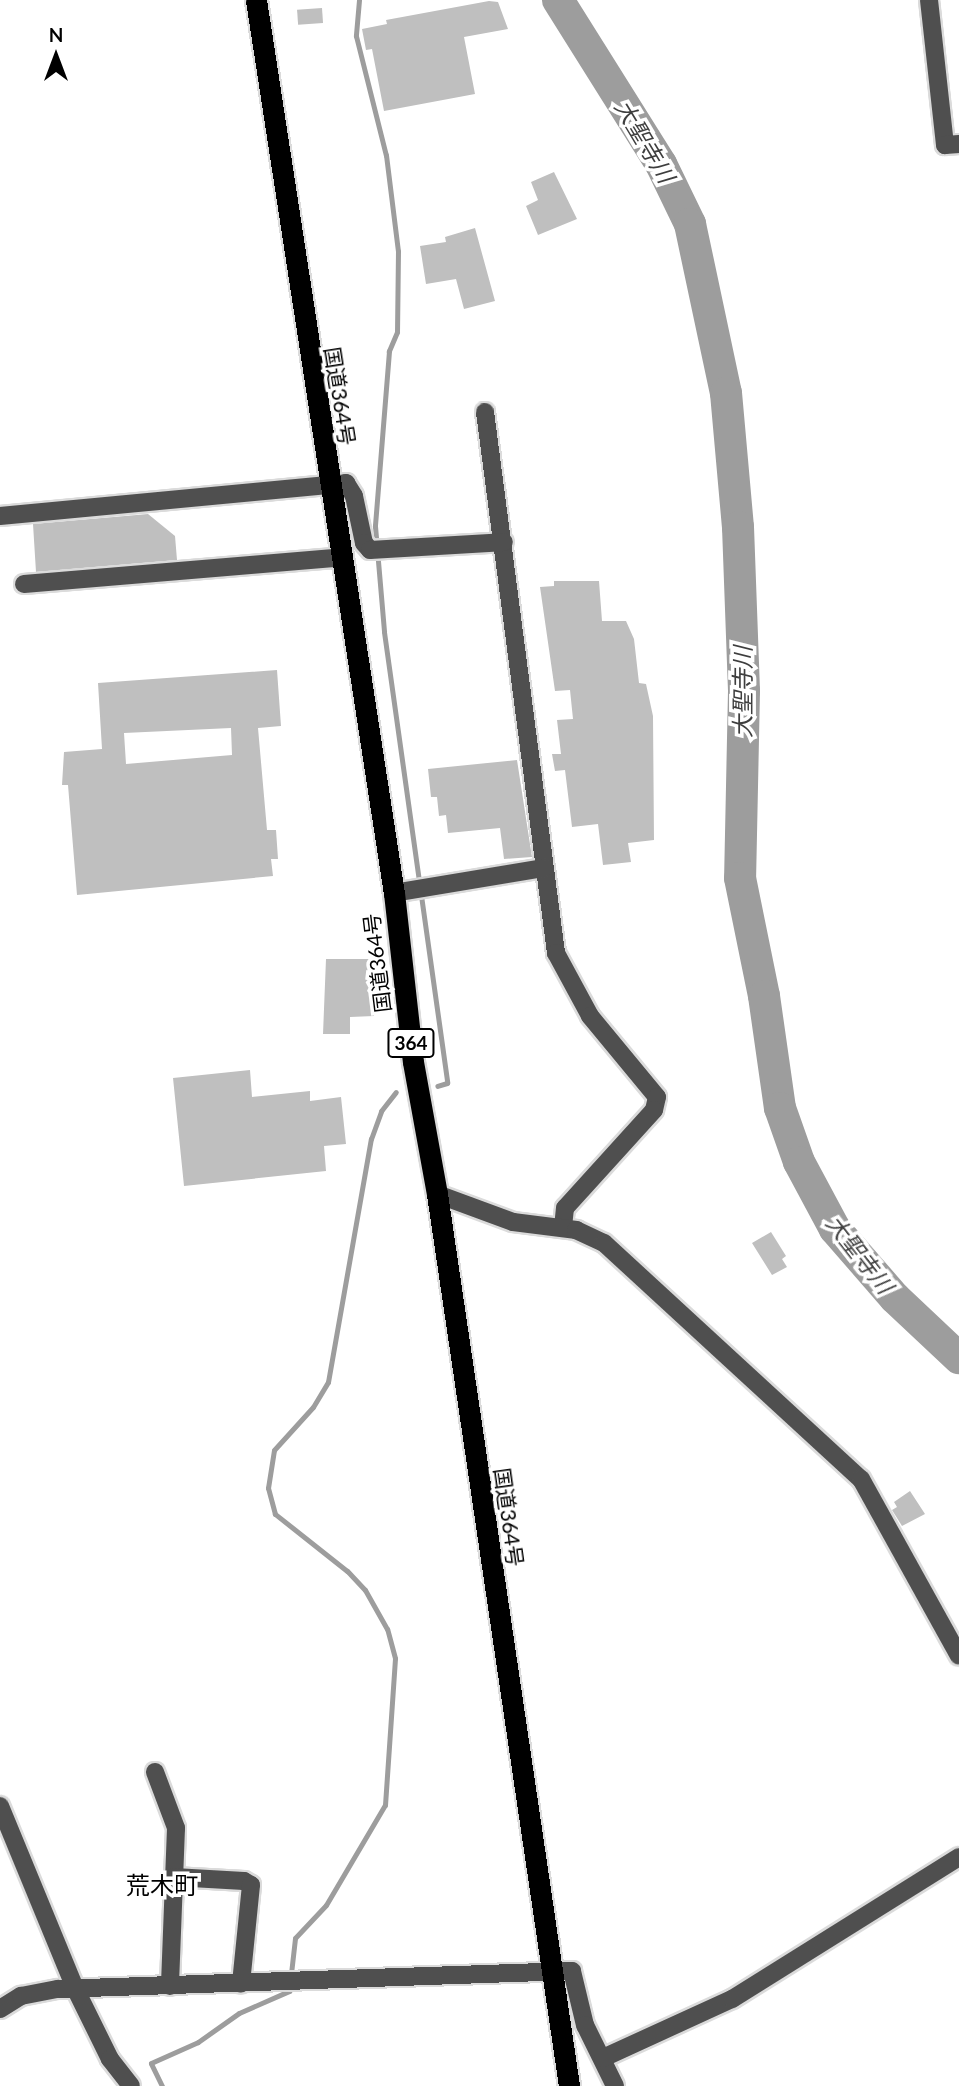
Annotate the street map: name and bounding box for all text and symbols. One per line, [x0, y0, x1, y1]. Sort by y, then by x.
north arrow [21, 21, 91, 91]
text: N [49, 23, 63, 46]
water label: 大聖寺川 [609, 94, 681, 188]
street label: 国道364号 [320, 345, 360, 447]
water label: 大聖寺川 [728, 646, 756, 738]
street label: 国道364号 [358, 912, 396, 1014]
road number: 364 [386, 1028, 436, 1058]
water label: 大聖寺川 [821, 1209, 899, 1299]
street label: 国道364号 [490, 1466, 528, 1568]
district label: 荒木町 [126, 1871, 198, 1899]

